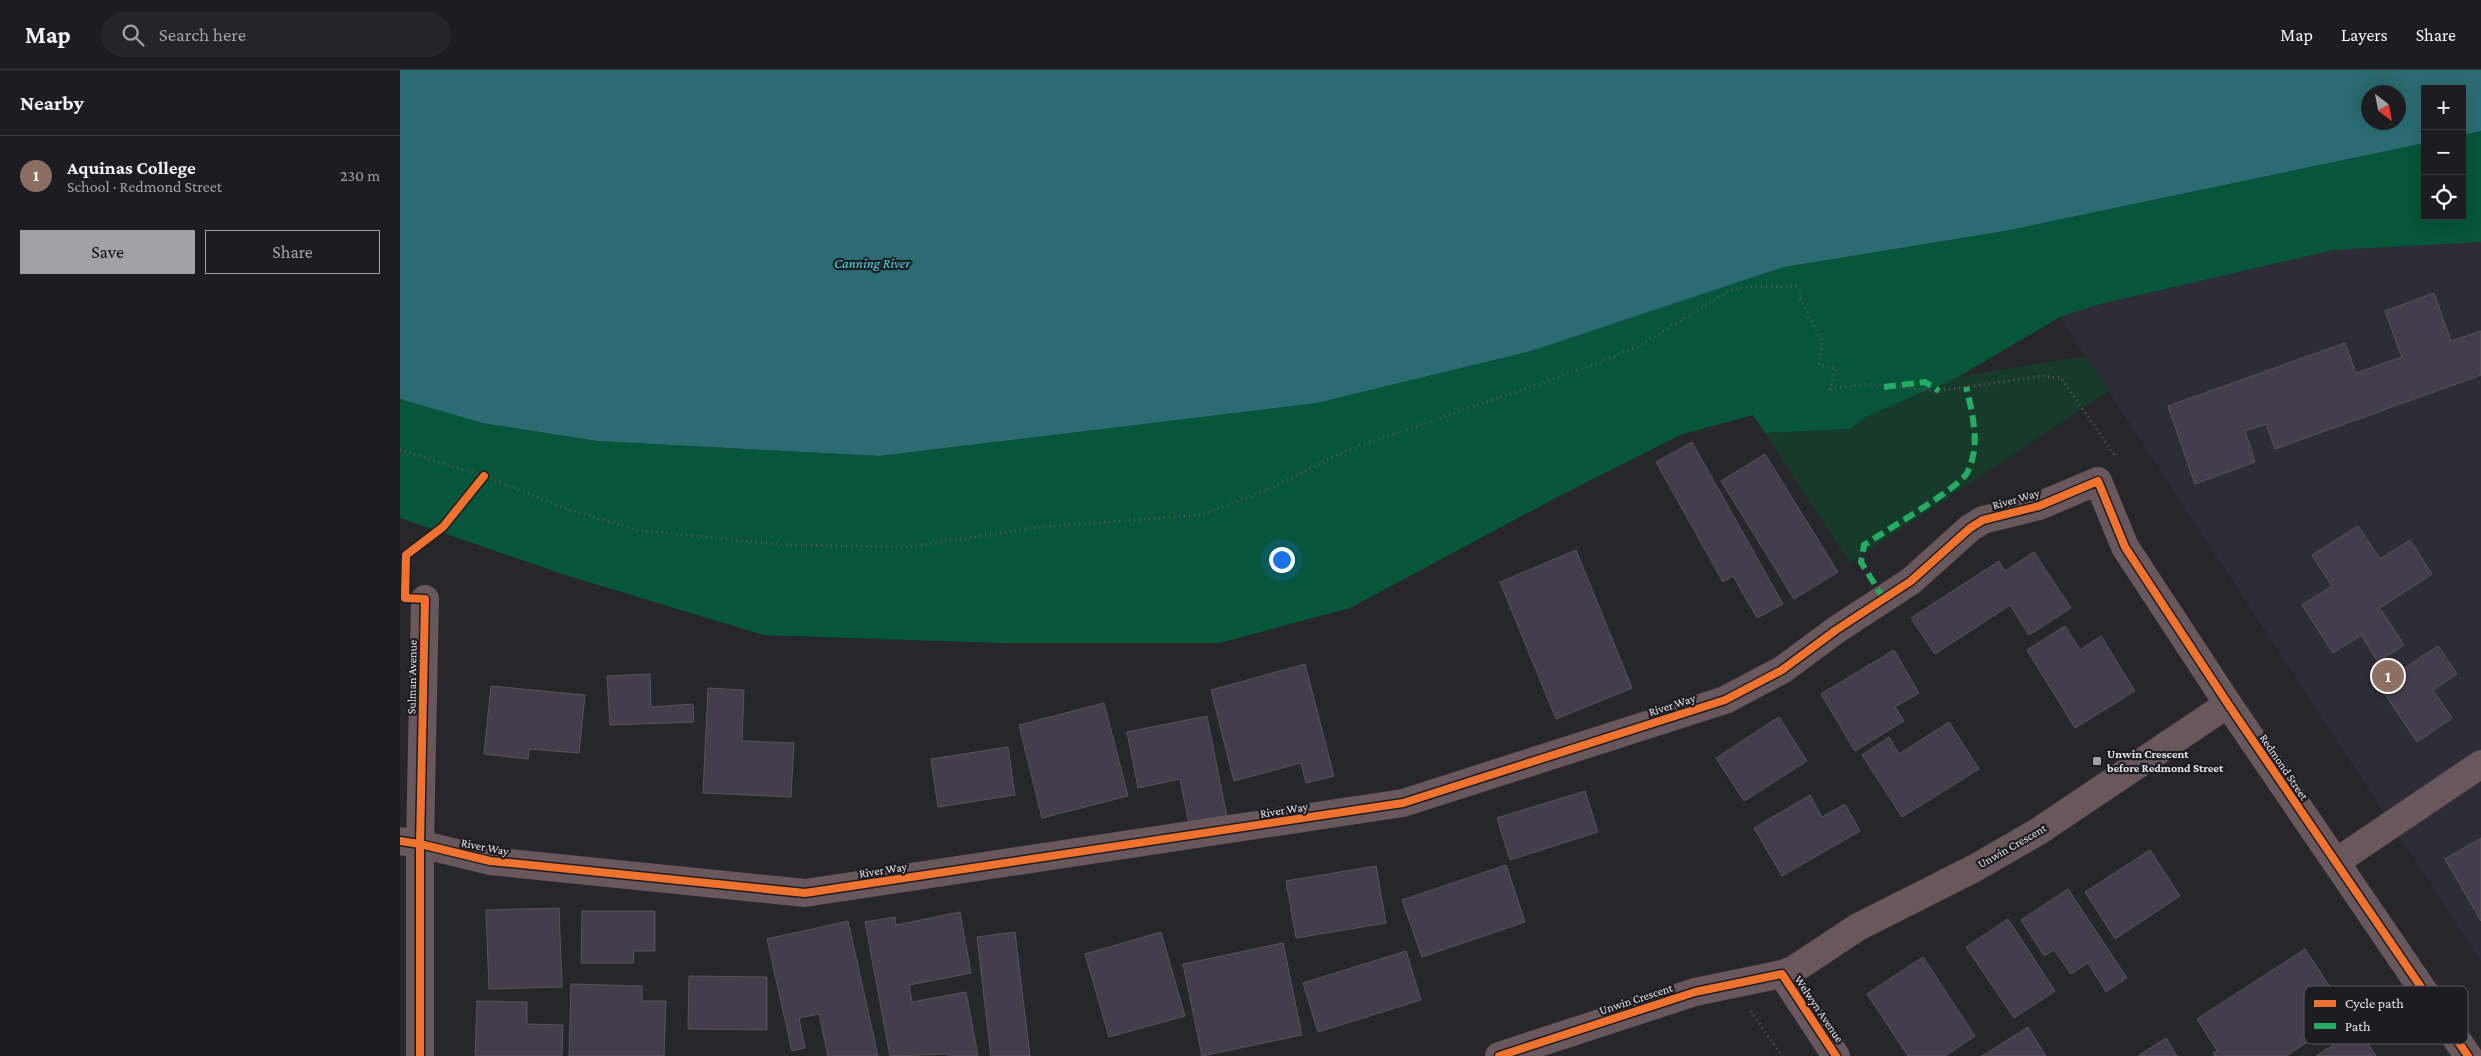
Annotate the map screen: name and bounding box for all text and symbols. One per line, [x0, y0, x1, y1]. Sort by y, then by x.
search box [101, 12, 451, 57]
text: Map [25, 21, 71, 48]
icon: search [119, 21, 147, 49]
text: Search here [159, 24, 246, 45]
text: Map [2280, 25, 2313, 45]
text: Layers [2341, 25, 2388, 45]
text: Share [2416, 25, 2456, 45]
north arrow [2361, 85, 2406, 130]
map controls [2421, 85, 2466, 220]
button: + [2421, 85, 2466, 130]
text: Nearby [20, 91, 84, 115]
button: − [2421, 130, 2466, 175]
text: Aquinas College [67, 157, 196, 178]
text: 1 [33, 167, 39, 184]
text: 230 m [340, 167, 380, 184]
button: locate [2421, 175, 2466, 220]
text: School · Redmond Street [67, 178, 222, 195]
button: Save [20, 230, 195, 274]
button: Share [205, 230, 380, 274]
water label: Canning River [834, 255, 911, 271]
street label: River Way [1991, 485, 2042, 512]
your location [1269, 547, 1295, 573]
street label: Sulman Avenue [404, 640, 420, 714]
pin: 1 [2372, 657, 2404, 695]
street label: River Way [1647, 691, 1698, 719]
street label: Redmond Street [2257, 731, 2312, 804]
place label: Unwin Crescent before Redmond Street [2106, 747, 2224, 775]
marker: Unwin Crescent before Redmond Street [2091, 755, 2103, 767]
street label: River Way [1259, 799, 1310, 821]
street label: Unwin Crescent [1975, 820, 2050, 871]
street label: River Way [460, 836, 511, 859]
street label: River Way [858, 859, 909, 881]
street label: Welwyn Avenue [1792, 973, 1846, 1045]
street label: Unwin Crescent [1597, 980, 1676, 1017]
legend [2304, 986, 2468, 1044]
text: Cycle path [2345, 995, 2404, 1011]
text: Path [2345, 1018, 2371, 1034]

